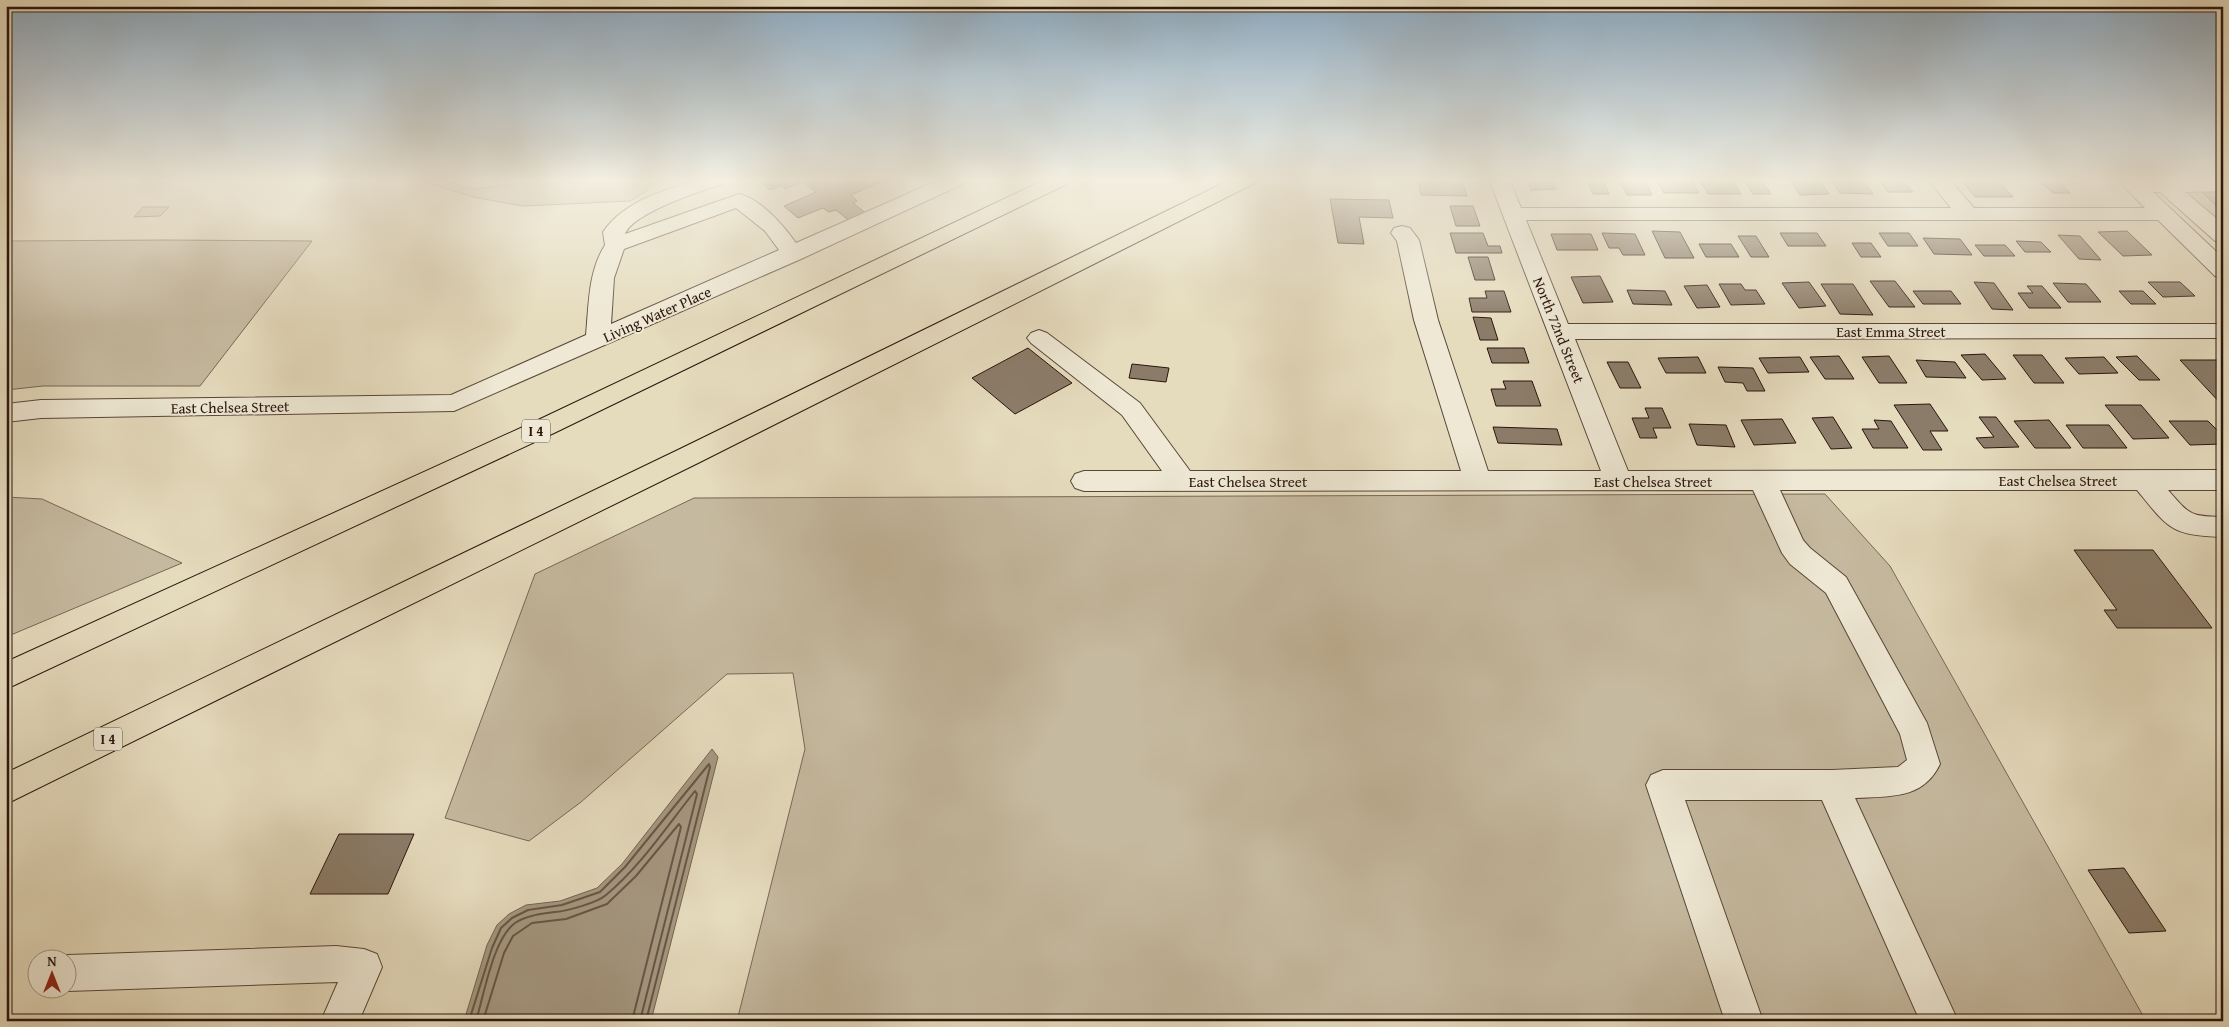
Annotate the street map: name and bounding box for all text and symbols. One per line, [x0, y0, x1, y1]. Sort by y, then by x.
street label: North 72nd Street [1528, 274, 1590, 387]
street label: Living Water Place [600, 281, 714, 347]
street label: East Emma Street [1836, 321, 1947, 342]
street label: East Chelsea Street [171, 395, 290, 419]
road number: I 4 [522, 420, 550, 442]
street label: East Chelsea Street [1999, 470, 2118, 491]
street label: East Chelsea Street [1189, 471, 1308, 492]
street label: East Chelsea Street [1594, 471, 1713, 492]
road number: I 4 [94, 728, 122, 751]
north arrow [28, 950, 78, 1000]
text: N [47, 951, 57, 971]

